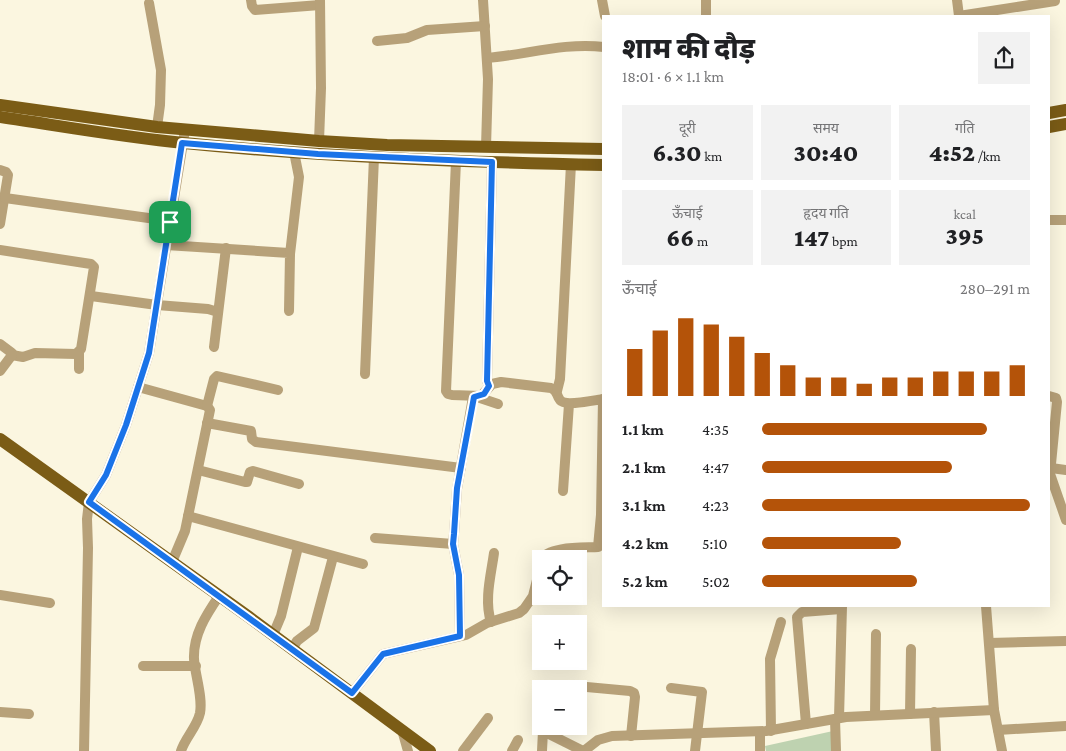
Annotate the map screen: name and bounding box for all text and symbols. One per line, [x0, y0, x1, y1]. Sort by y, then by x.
button: share [978, 32, 1030, 84]
text: शाम की दौड़ [622, 33, 755, 64]
text: 18:01 · 6 × 1.1 km [622, 68, 724, 85]
text: दूरी [679, 120, 696, 136]
text: समय [813, 120, 839, 136]
text: गति [955, 120, 974, 136]
text: 6.30 [652, 139, 702, 166]
text: 30:40 [794, 139, 858, 166]
text: 4:52 [929, 139, 975, 166]
text: km [702, 148, 722, 164]
text: /km [975, 148, 1001, 164]
pin [149, 201, 191, 243]
text: ऊँचाई [672, 205, 703, 221]
text: हृदय गति [803, 205, 849, 221]
text: kcal [953, 206, 976, 222]
icon: arrive [156, 208, 184, 236]
text: 395 [945, 222, 984, 249]
text: 66 [666, 224, 694, 251]
text: 147 [794, 224, 829, 251]
text: m [694, 233, 708, 249]
text: bpm [829, 233, 858, 249]
text: ऊँचाई [622, 280, 657, 297]
text: 280–291 m [960, 280, 1030, 297]
text: 1.1 km [622, 421, 664, 438]
text: 4:35 [702, 421, 729, 438]
text: 2.1 km [622, 459, 666, 476]
text: 4:47 [702, 459, 729, 476]
text: 3.1 km [622, 497, 665, 514]
text: 4:23 [702, 497, 729, 514]
text: 4.2 km [622, 535, 669, 552]
text: 5:10 [702, 535, 728, 552]
map controls [532, 550, 587, 735]
button: locate [532, 550, 587, 605]
text: 5.2 km [622, 573, 668, 590]
text: 5:02 [702, 573, 730, 590]
button: + [532, 615, 587, 670]
button: − [532, 680, 587, 735]

